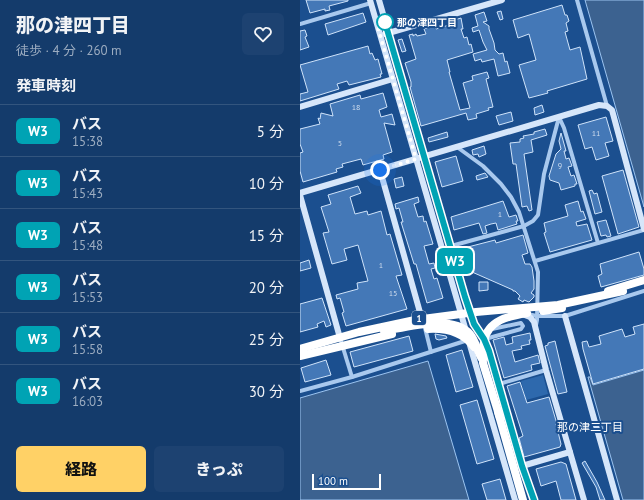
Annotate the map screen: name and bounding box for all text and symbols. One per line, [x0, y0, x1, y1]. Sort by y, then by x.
text: 那の津四丁目 [16, 13, 130, 37]
button: heart [242, 13, 284, 55]
marker: 那の津四丁目 [376, 13, 394, 31]
place label: 那の津四丁目 [397, 16, 457, 29]
text: 徒歩 · 4 分 · 260 m [16, 42, 122, 59]
text: 発車時刻 [16, 76, 76, 95]
house number: 18 [352, 102, 360, 112]
text: バス [72, 114, 102, 133]
text: W3 [28, 122, 48, 140]
text: 5 分 [257, 122, 284, 141]
house number: 11 [592, 128, 600, 138]
text: 15:38 [72, 133, 103, 150]
house number: 5 [338, 138, 342, 148]
your location [370, 160, 390, 180]
house number: 9 [558, 160, 562, 170]
text: バス [72, 166, 102, 185]
text: W3 [28, 174, 48, 192]
text: 10 分 [249, 174, 284, 193]
text: 15:43 [72, 185, 103, 202]
house number: 1 [498, 209, 502, 219]
text: バス [72, 218, 102, 237]
text: W3 [28, 226, 48, 244]
text: 15 分 [249, 226, 284, 245]
text: 15:48 [72, 237, 103, 254]
line badge: W3 [437, 248, 473, 274]
text: W3 [445, 252, 465, 270]
house number: 1 [379, 260, 383, 270]
text: バス [72, 270, 102, 289]
text: W3 [28, 278, 48, 296]
text: 20 分 [249, 278, 284, 297]
house number: 15 [389, 288, 397, 298]
text: 15:53 [72, 289, 103, 306]
road number: 1 [412, 311, 426, 325]
text: バス [72, 322, 102, 341]
text: W3 [28, 330, 48, 348]
text: 25 分 [249, 330, 284, 349]
text: 15:58 [72, 341, 103, 358]
text: バス [72, 374, 102, 393]
text: W3 [28, 382, 48, 400]
text: 30 分 [249, 382, 284, 401]
text: 16:03 [72, 393, 103, 410]
district label: 那の津二丁目 [557, 420, 623, 434]
button: 経路 [16, 446, 146, 492]
button: きっぷ [154, 446, 284, 492]
scale bar [312, 472, 381, 491]
text: 100 m [318, 474, 348, 488]

